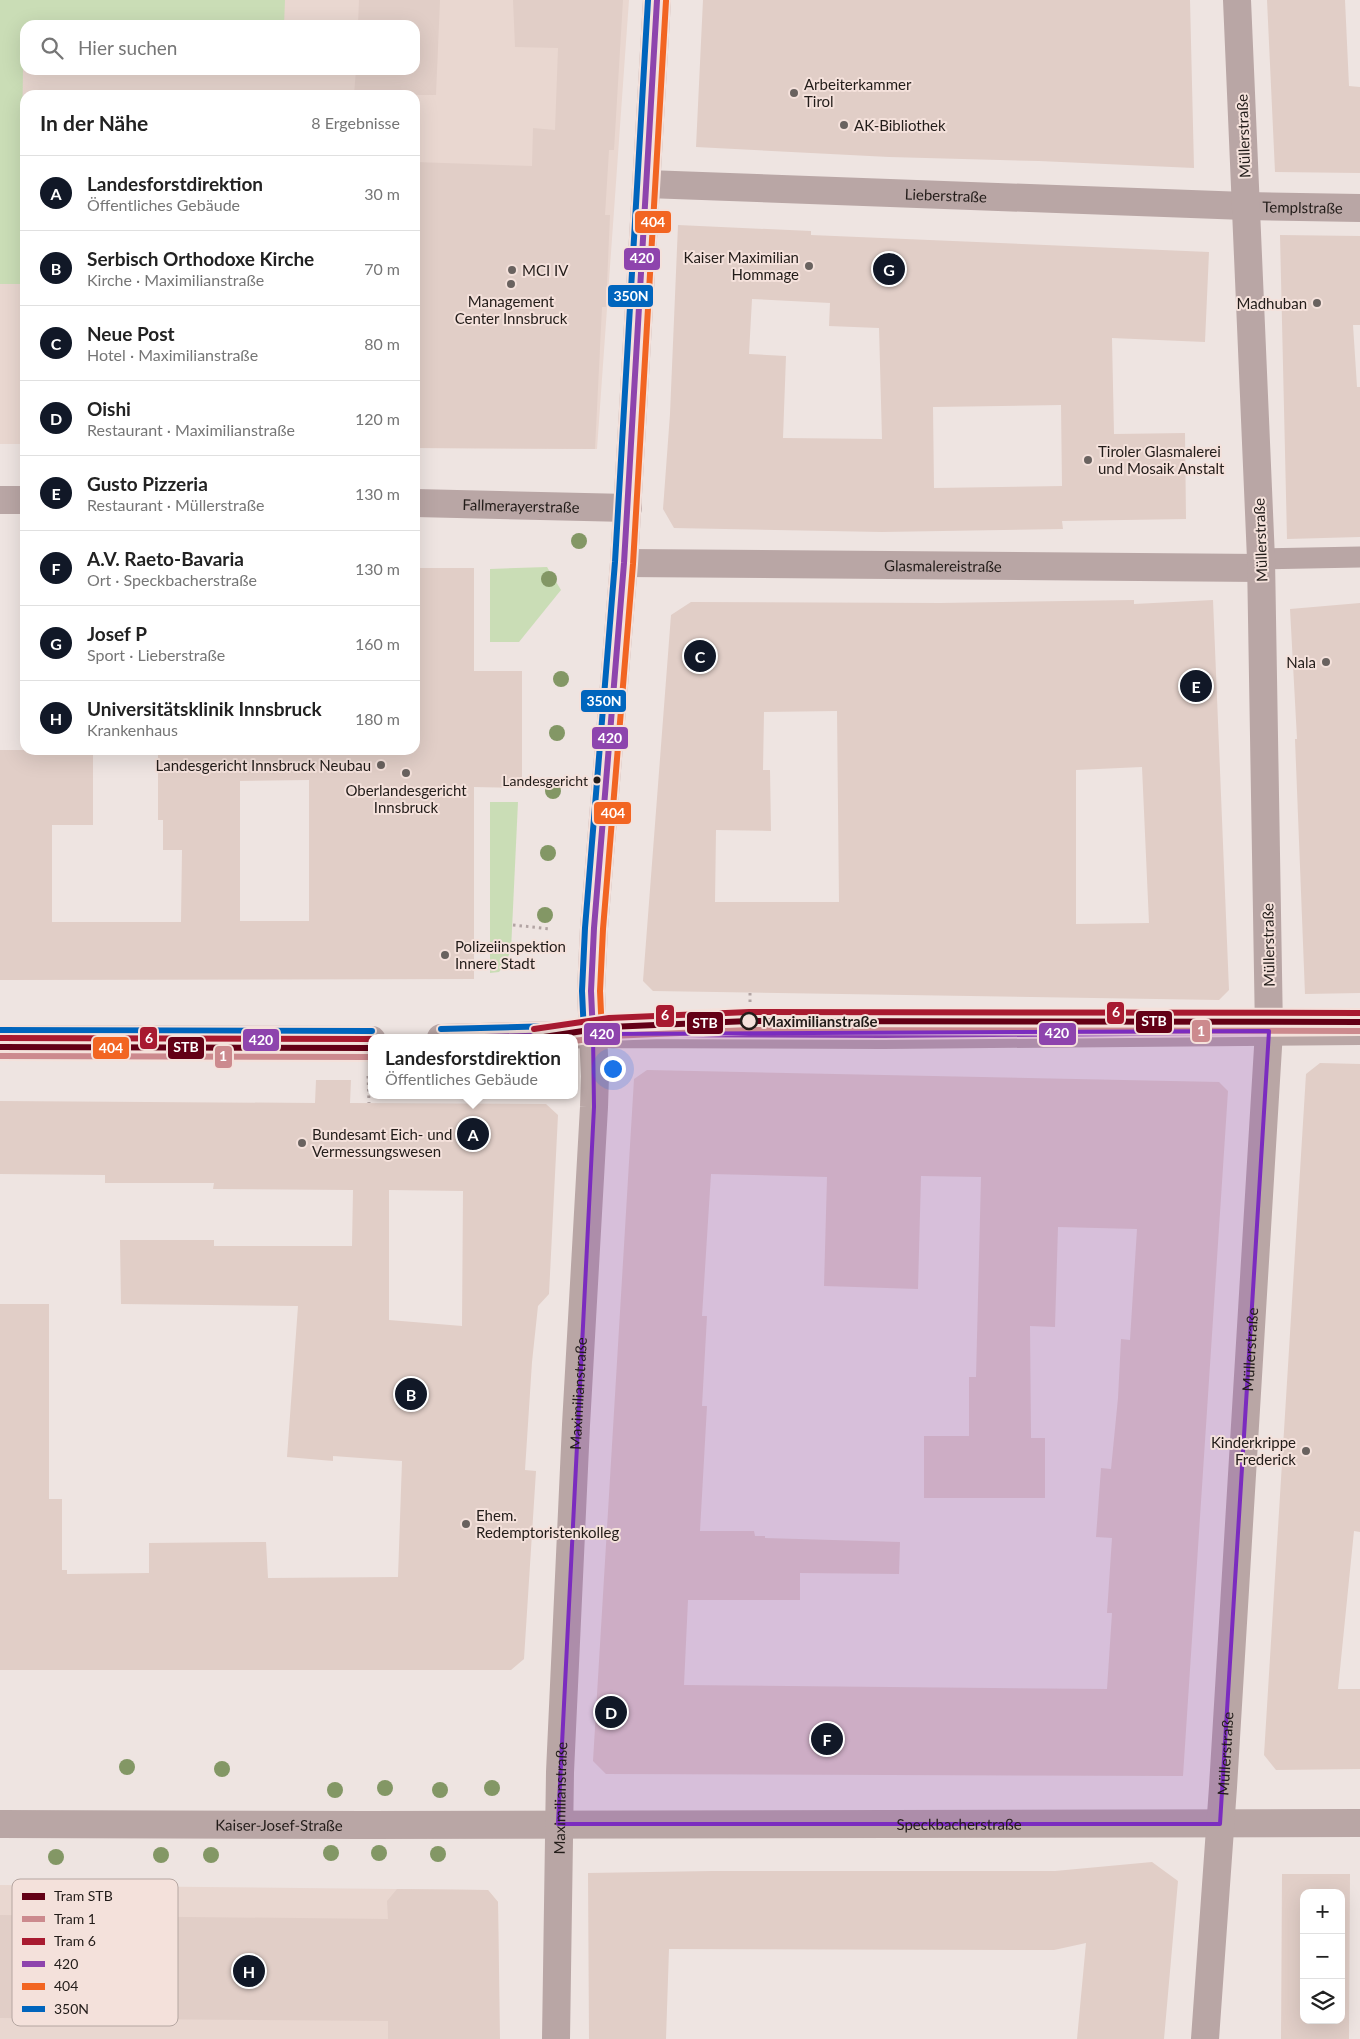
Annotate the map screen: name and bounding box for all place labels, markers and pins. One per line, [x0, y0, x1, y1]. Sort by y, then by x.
place label: Arbeiterkammer Tirol [804, 75, 912, 110]
marker: Arbeiterkammer Tirol [788, 87, 800, 99]
place label: AK-Bibliothek [854, 116, 946, 134]
marker: AK-Bibliothek [838, 119, 850, 131]
place label: Kaiser Maximilian Hommage [684, 248, 799, 283]
pin: G [873, 250, 905, 288]
marker: Kaiser Maximilian Hommage [803, 260, 815, 272]
place label: MCI IV [522, 261, 569, 279]
marker: MCI IV [506, 264, 518, 276]
marker: Management Center Innsbruck [505, 278, 517, 290]
place label: Management Center Innsbruck [455, 292, 568, 327]
place label: Madhuban [1236, 294, 1307, 312]
marker: Madhuban [1311, 297, 1323, 309]
place label: Tiroler Glasmalerei und Mosaik Anstalt [1098, 442, 1225, 477]
marker: Tiroler Glasmalerei und Mosaik Anstalt [1082, 454, 1094, 466]
pin: C [684, 637, 716, 675]
place label: Nala [1286, 653, 1316, 671]
marker: Nala [1320, 656, 1332, 668]
pin: E [1180, 667, 1212, 705]
place label: Landesgericht Innsbruck Neubau [156, 756, 371, 774]
marker: Landesgericht Innsbruck Neubau [375, 759, 387, 771]
marker: Oberlandesgericht Innsbruck [400, 767, 412, 779]
place label: Landesgericht [502, 772, 588, 789]
marker: Landesgericht [592, 775, 602, 785]
place label: Oberlandesgericht Innsbruck [345, 781, 467, 816]
place label: Polizeiinspektion Innere Stadt [455, 937, 566, 972]
marker: Polizeiinspektion Innere Stadt [439, 949, 451, 961]
marker: Maximilianstraße [740, 1012, 758, 1030]
place label: Maximilianstraße [762, 1012, 878, 1030]
pin: A [457, 1115, 489, 1153]
place label: Bundesamt Eich- und Vermessungswesen [312, 1125, 452, 1160]
marker: Bundesamt Eich- und Vermessungswesen [296, 1137, 308, 1149]
pin: B [395, 1375, 427, 1413]
place label: Kinderkrippe Frederick [1211, 1433, 1296, 1468]
marker: Kinderkrippe Frederick [1300, 1445, 1312, 1457]
place label: Ehem. Redemptoristenkolleg [476, 1506, 620, 1541]
marker: Ehem. Redemptoristenkolleg [460, 1518, 472, 1530]
pin: D [595, 1693, 627, 1731]
pin: F [811, 1720, 843, 1758]
pin: H [233, 1952, 265, 1990]

